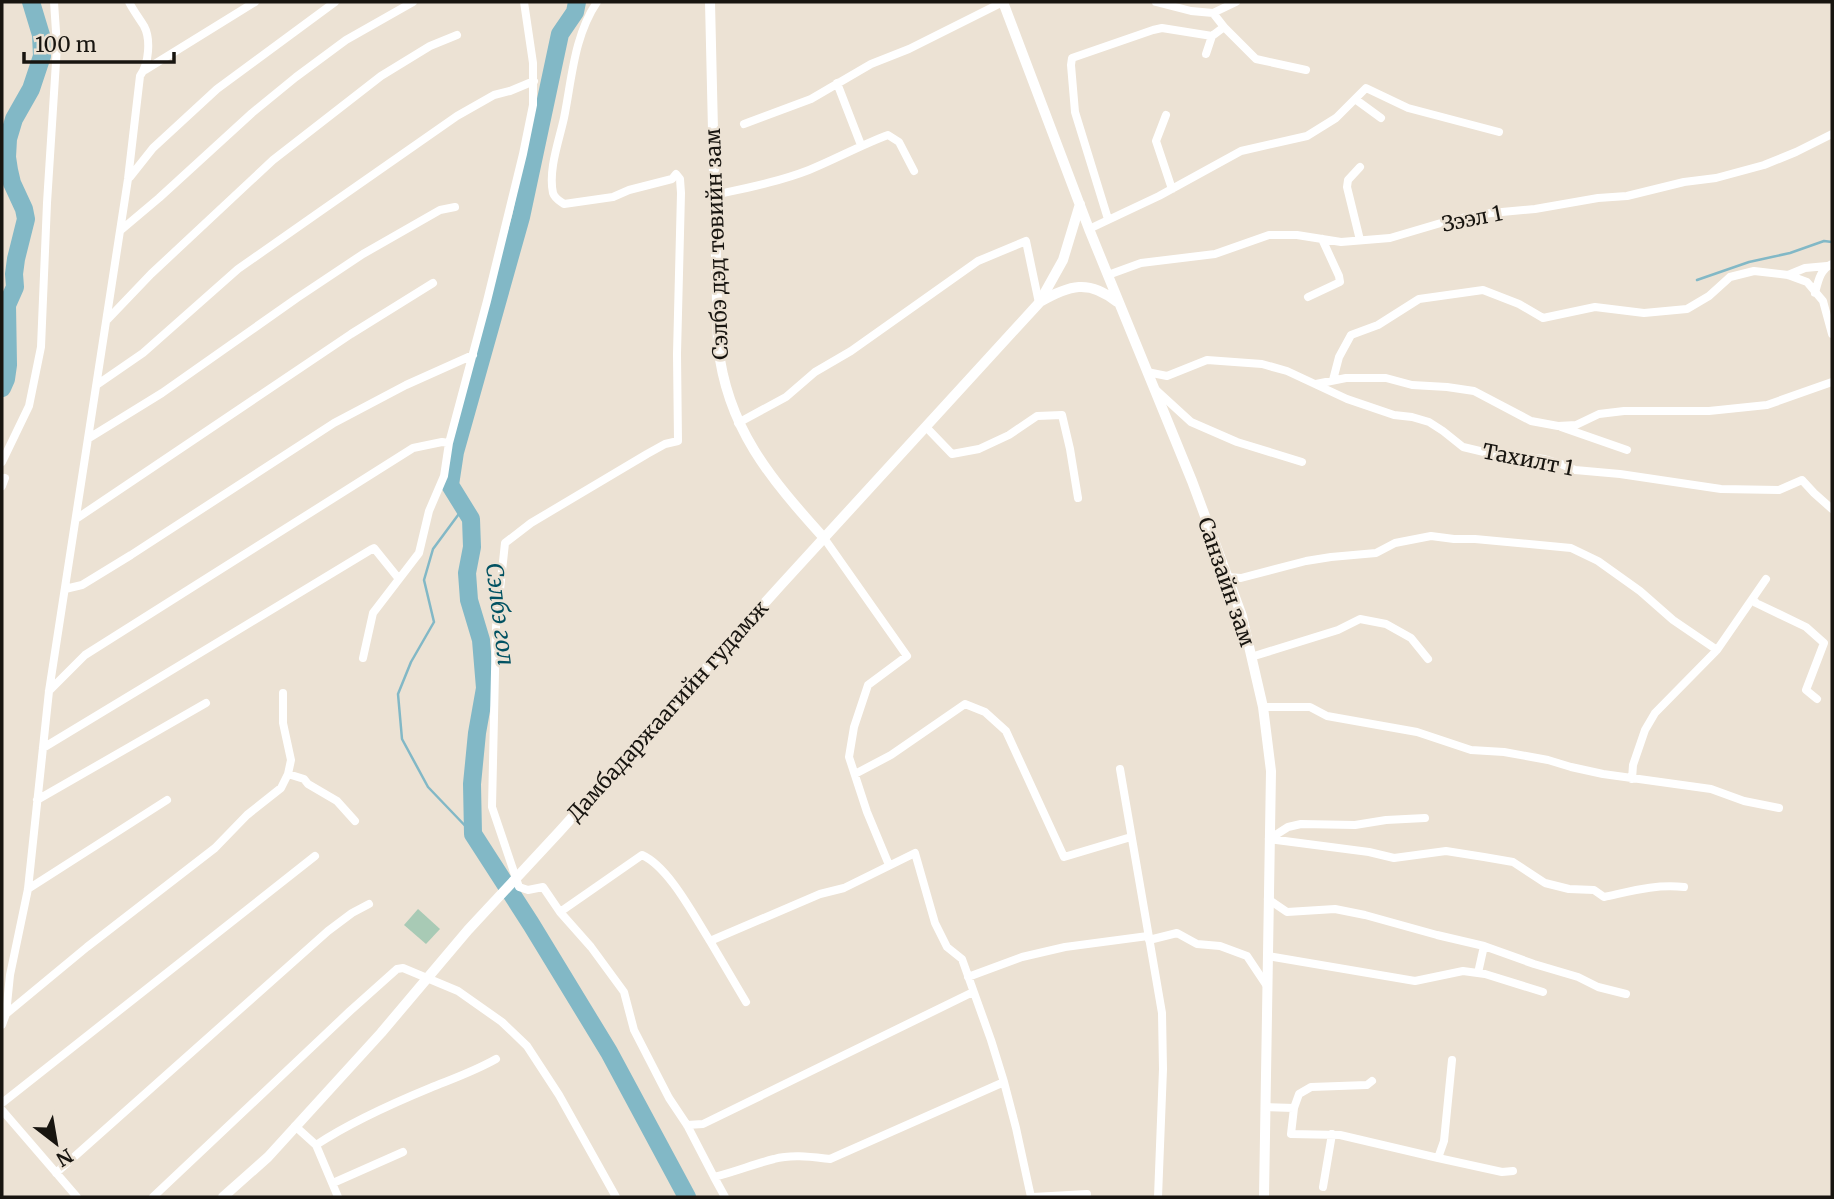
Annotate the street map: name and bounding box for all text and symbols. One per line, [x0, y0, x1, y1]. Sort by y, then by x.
scale bar [24, 21, 175, 65]
text: 100 m [35, 31, 97, 58]
street label: Сэлбэ дэд төвийн зам [699, 128, 734, 360]
street label: Зээл 1 [1439, 199, 1504, 238]
street label: Тахилт 1 [1480, 437, 1576, 482]
street label: Санзайн зам [1192, 514, 1261, 650]
water label: Сэлбэ гол [480, 561, 521, 667]
street label: Дамбадаржаагийн гудамж [561, 595, 774, 827]
north arrow [21, 1108, 91, 1178]
text: N [52, 1143, 77, 1172]

